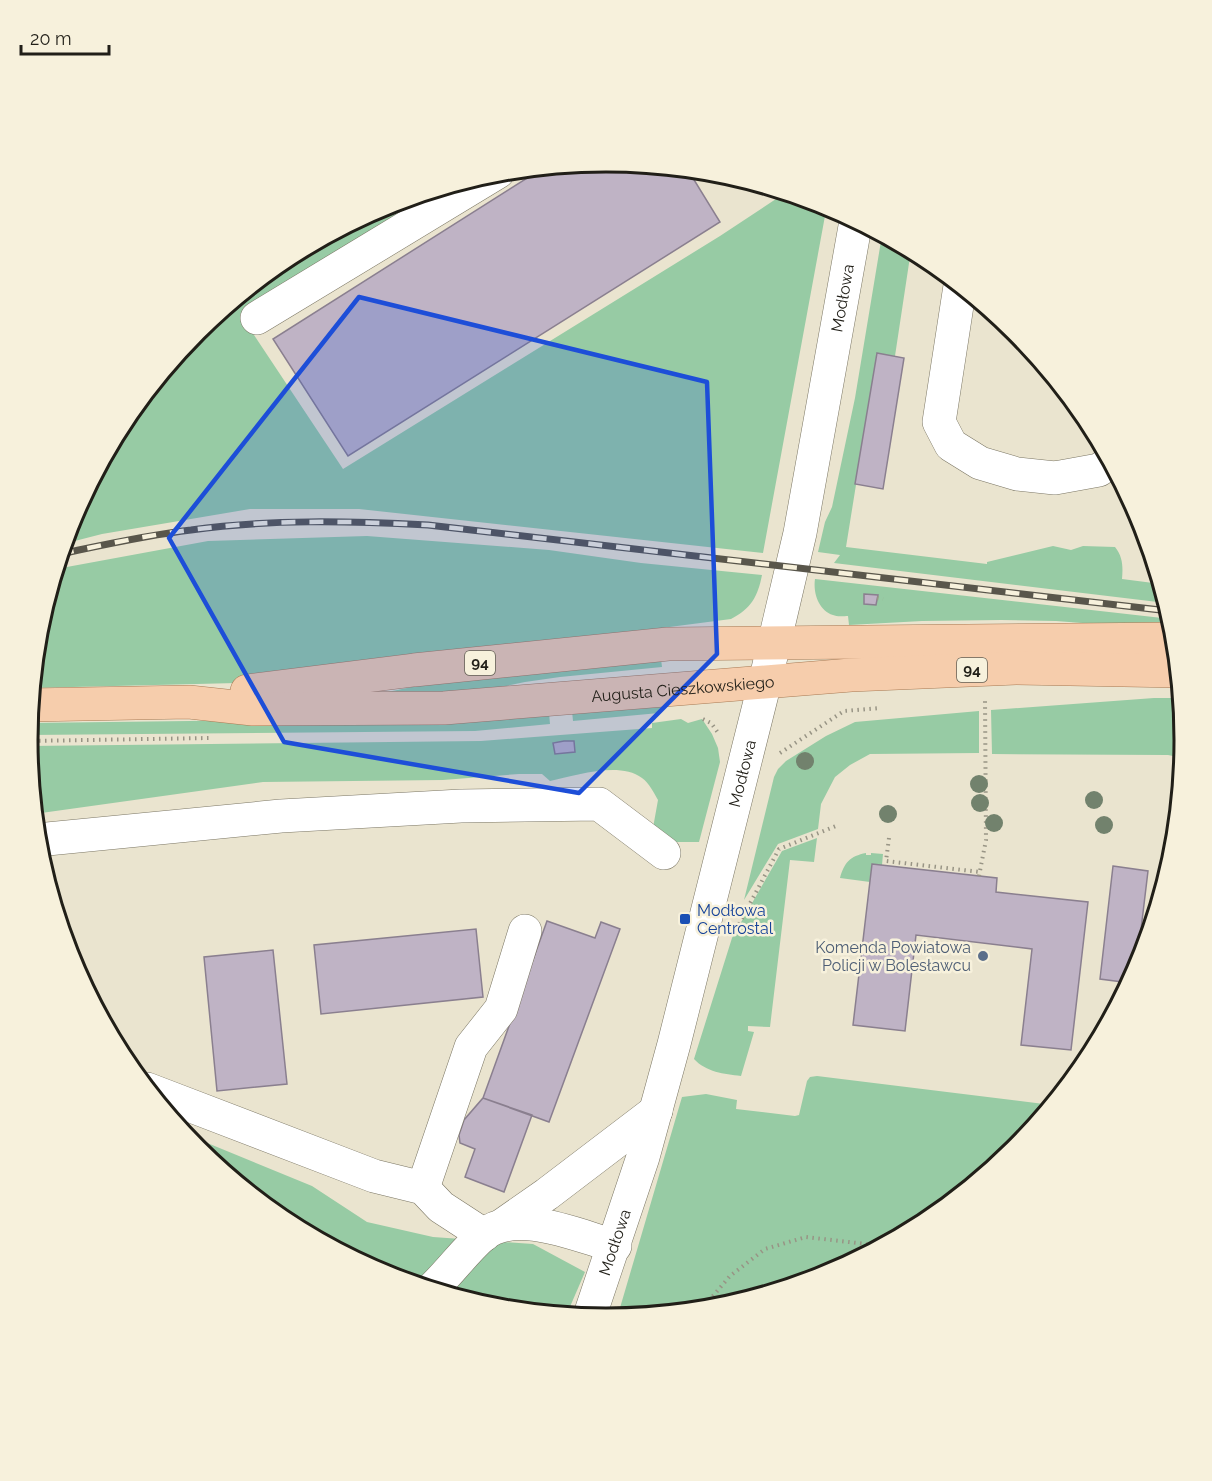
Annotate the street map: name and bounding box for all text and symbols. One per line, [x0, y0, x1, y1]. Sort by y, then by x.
scale bar [21, 18, 110, 56]
text: 20 m [30, 28, 72, 49]
street label: Modłowa [827, 263, 858, 334]
road number: 94 [465, 651, 495, 675]
road number: 94 [957, 658, 987, 682]
street label: Augusta Cieszkowskiego [591, 672, 775, 706]
street label: Modłowa [725, 738, 760, 809]
place label: Modłowa Centrostal [697, 901, 774, 938]
marker: Modłowa Centrostal [678, 912, 692, 926]
place label: Komenda Powiatowa Policji w Bolesławcu [815, 938, 971, 975]
marker: Komenda Powiatowa Policji w Bolesławcu [976, 949, 990, 963]
street label: Modłowa [595, 1207, 635, 1278]

